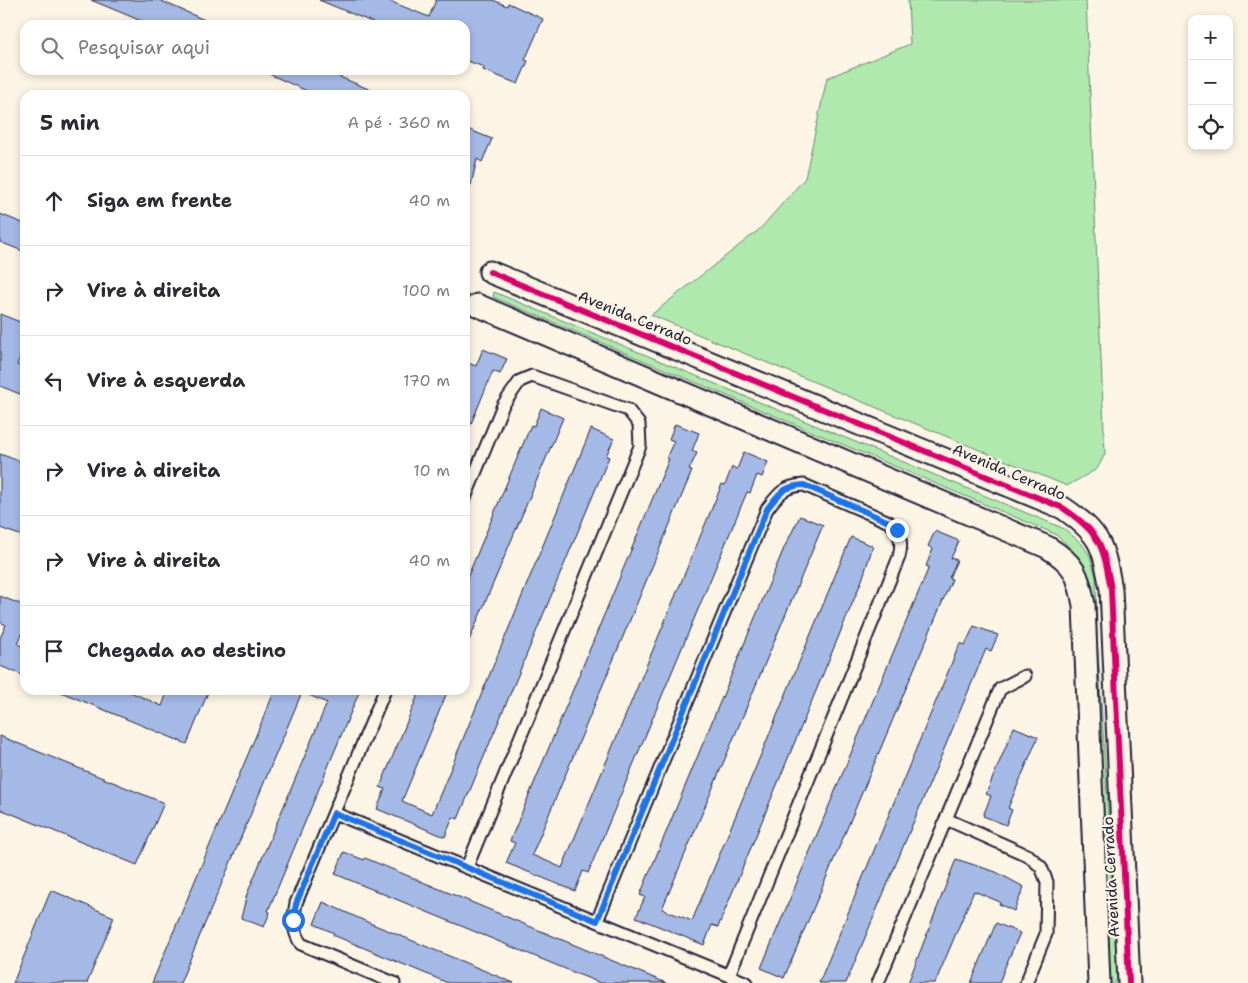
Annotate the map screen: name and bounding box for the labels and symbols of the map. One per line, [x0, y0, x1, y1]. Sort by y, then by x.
street label: Avenida Cerrado [575, 286, 695, 350]
street label: Avenida Cerrado [949, 439, 1069, 505]
route end [886, 519, 909, 542]
street label: Avenida Cerrado [1098, 816, 1124, 938]
route start [282, 909, 305, 932]

